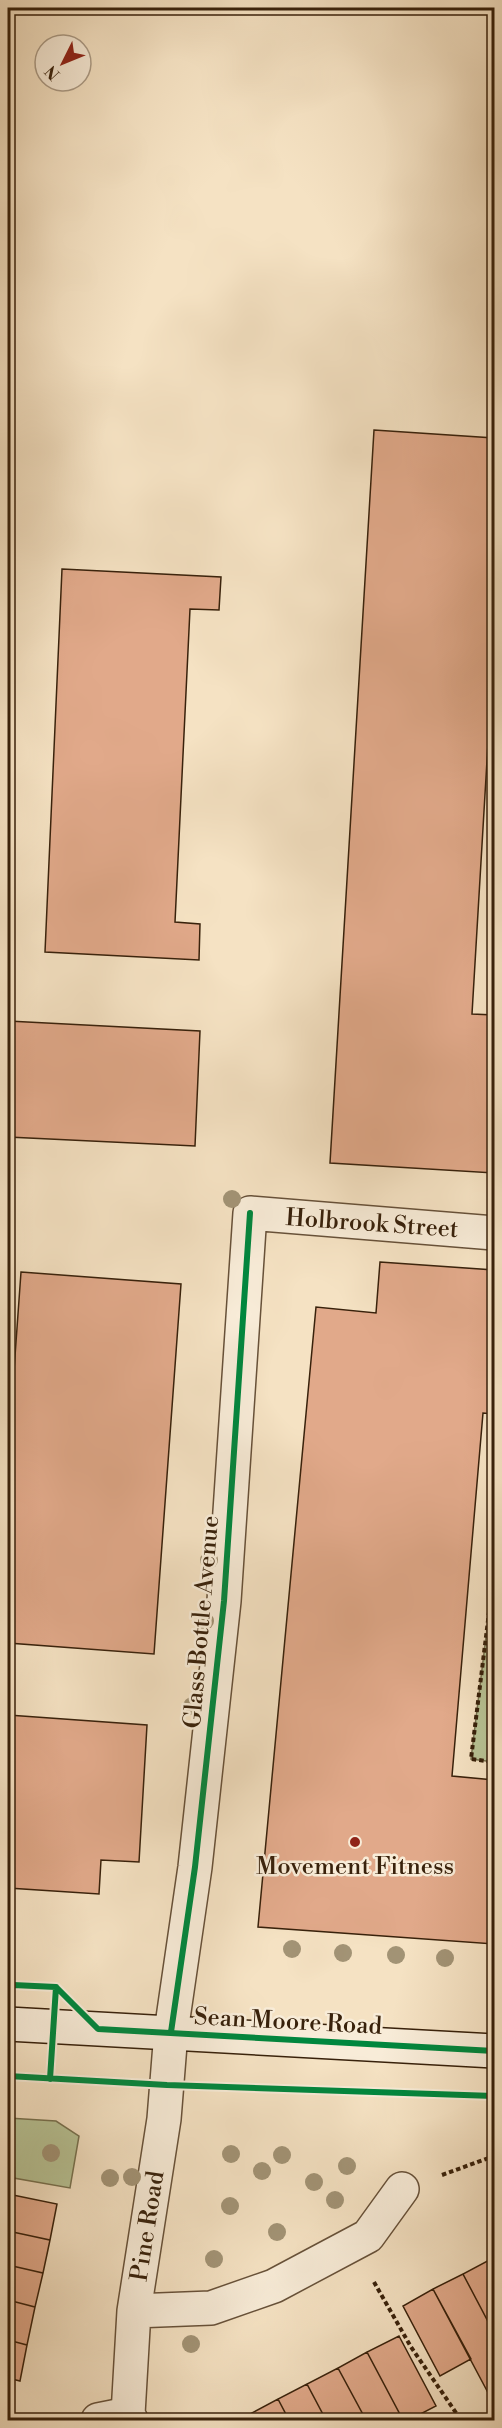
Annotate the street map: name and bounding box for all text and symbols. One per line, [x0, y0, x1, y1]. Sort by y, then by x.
north arrow [33, 33, 93, 93]
text: N [41, 61, 64, 84]
street label: Holbrook Street [284, 1203, 460, 1245]
street label: Glass Bottle Avenue [178, 1514, 226, 1730]
marker: Movement Fitness [348, 1835, 362, 1849]
place label: Movement Fitness [256, 1852, 454, 1882]
street label: Sean Moore Road [193, 2002, 383, 2042]
street label: Pine Road [124, 2168, 172, 2284]

